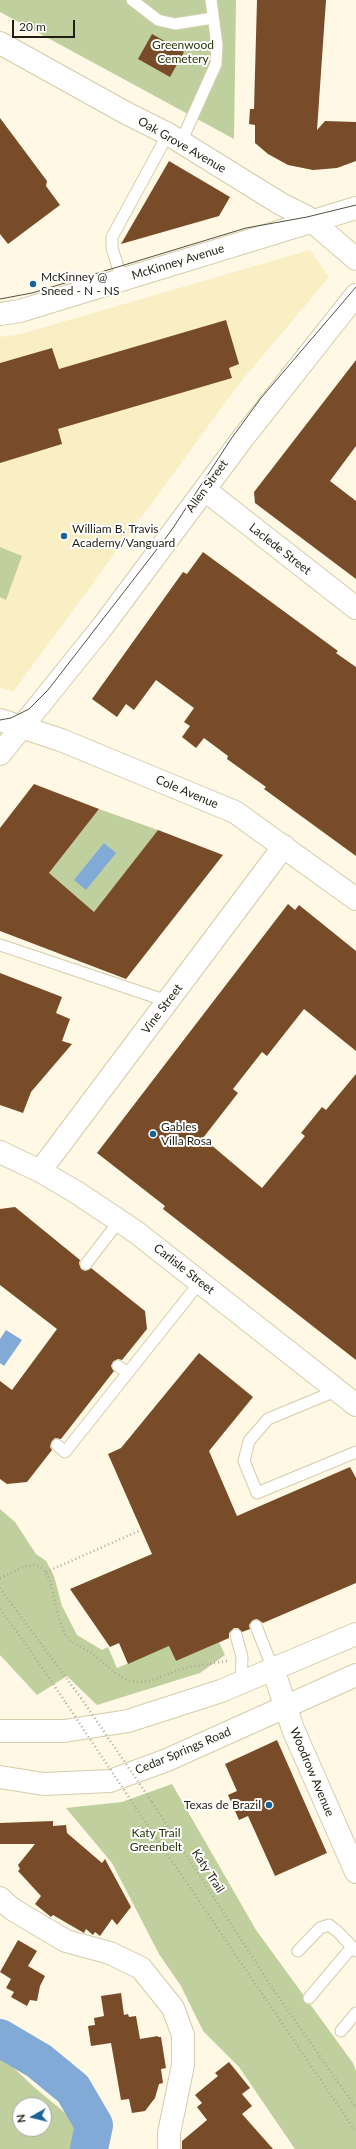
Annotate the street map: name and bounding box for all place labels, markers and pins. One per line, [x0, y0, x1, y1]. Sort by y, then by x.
place label: McKinney @ Sneed - N - NS [41, 270, 120, 298]
marker: McKinney @ Sneed - N - NS [28, 279, 38, 289]
place label: William B. Travis Academy/Vanguard [72, 522, 175, 550]
marker: William B. Travis Academy/Vanguard [59, 531, 69, 541]
place label: Gables Villa Rosa [161, 1120, 212, 1148]
marker: Gables Villa Rosa [148, 1129, 158, 1139]
place label: Texas de Brazil [184, 1798, 261, 1812]
marker: Texas de Brazil [264, 1800, 274, 1810]

